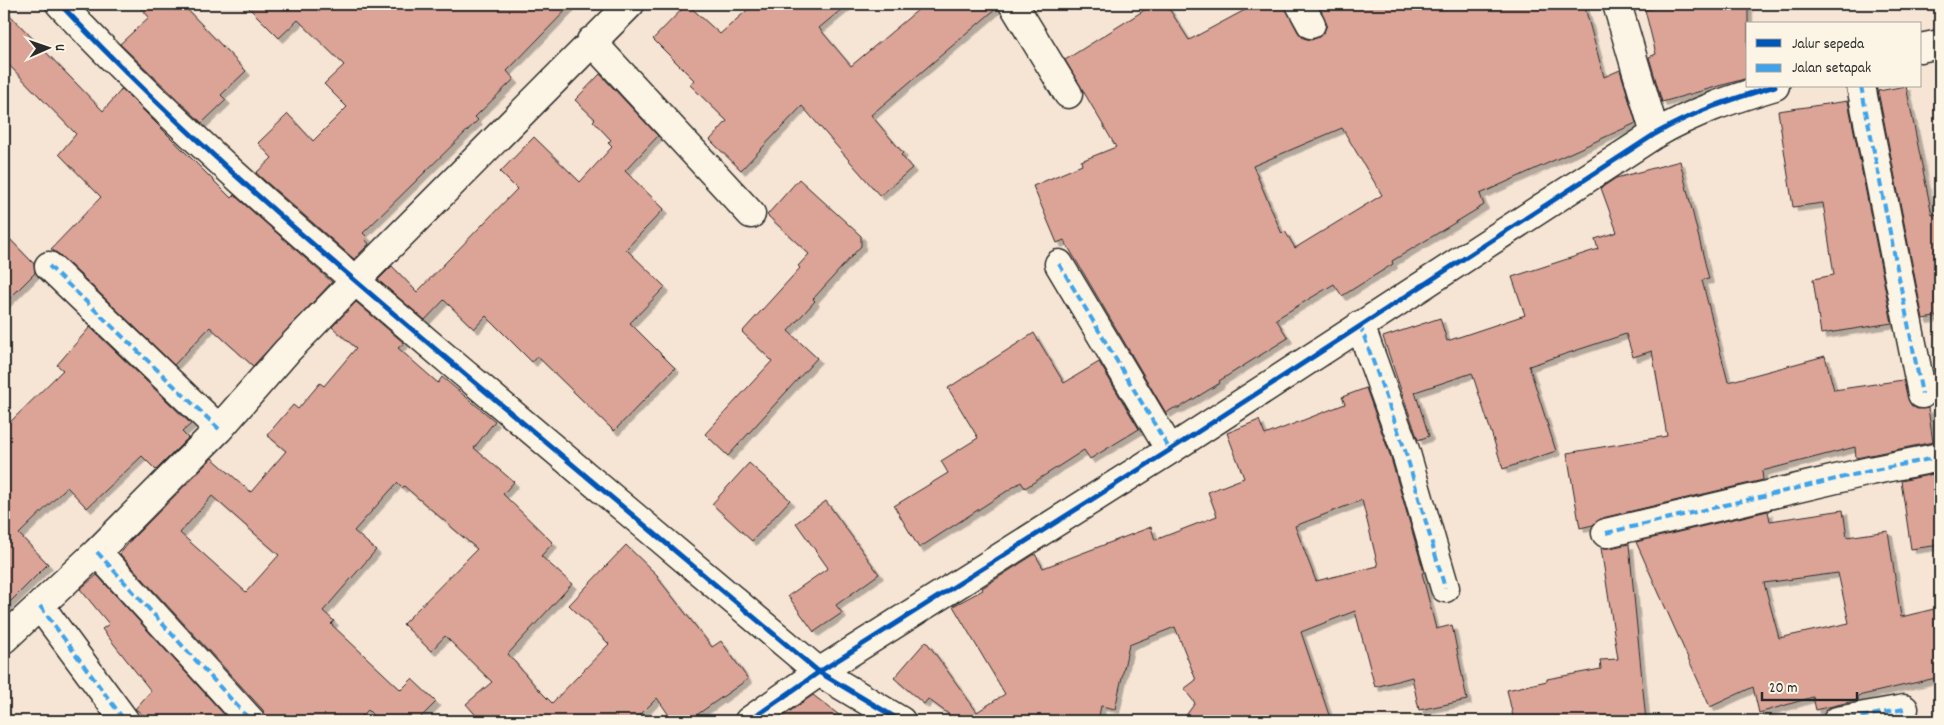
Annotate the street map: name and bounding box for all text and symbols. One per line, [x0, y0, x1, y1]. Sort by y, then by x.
north arrow [22, 22, 72, 72]
legend [1746, 22, 1922, 88]
text: Jalur sepeda [1792, 34, 1865, 56]
text: U [49, 44, 69, 52]
text: Jalan setapak [1792, 58, 1871, 80]
scale bar [1762, 670, 1856, 702]
text: 20 m [1769, 678, 1797, 700]

